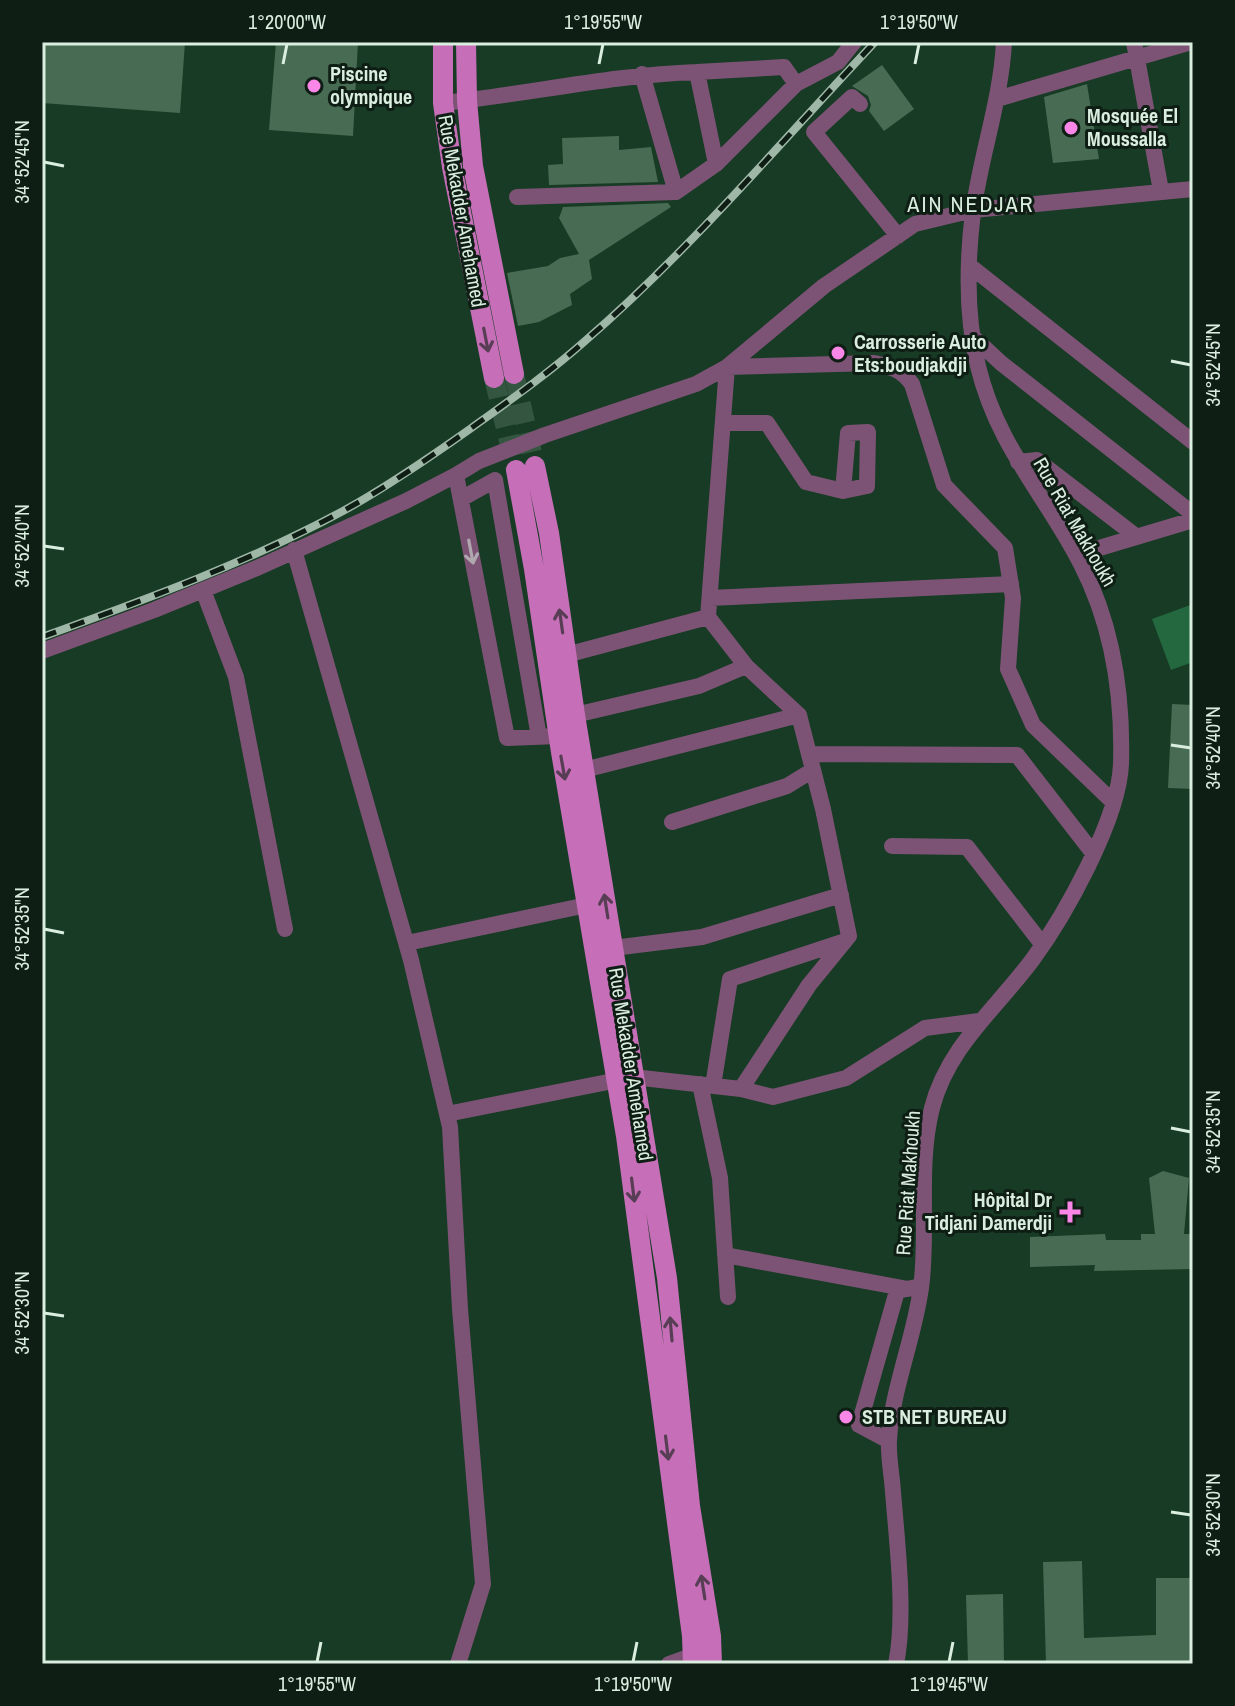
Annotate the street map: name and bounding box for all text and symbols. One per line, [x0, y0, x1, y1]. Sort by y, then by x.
text: 1°20'00"W [248, 8, 327, 35]
text: 1°19'55"W [564, 8, 643, 35]
text: 1°19'50"W [880, 8, 959, 35]
place label: Piscine olympique [330, 60, 412, 110]
marker: Piscine olympique [305, 77, 323, 95]
place label: Mosquée El Moussalla [1087, 102, 1178, 152]
street label: Rue Mekadder Amehamed [432, 113, 493, 309]
marker: Mosquée El Moussalla [1062, 119, 1080, 137]
text: 34°52'45"N [8, 120, 35, 204]
district label: AIN NEDJAR [906, 189, 1035, 219]
text: 34°52'45"N [1199, 323, 1226, 407]
one-way arrow [479, 327, 494, 352]
place label: Carrosserie Auto Ets:boudjakdji [854, 328, 986, 378]
marker: Carrosserie Auto Ets:boudjakdji [829, 344, 847, 362]
street label: Rue Riat Makhoukh [1028, 452, 1123, 591]
text: 34°52'40"N [8, 504, 35, 588]
one-way arrow [465, 539, 480, 564]
one-way arrow [553, 609, 568, 635]
text: 34°52'40"N [1199, 706, 1226, 790]
one-way arrow [557, 755, 572, 780]
text: 34°52'35"N [8, 887, 35, 971]
one-way arrow [598, 894, 613, 919]
street label: Rue Mekadder Amehamed [603, 965, 660, 1162]
text: 34°52'35"N [1199, 1090, 1226, 1174]
street label: Rue Riat Makhoukh [889, 1110, 926, 1256]
one-way arrow [625, 1176, 640, 1203]
place label: Hôpital Dr Tidjani Damerdji [925, 1186, 1053, 1236]
marker: Hôpital Dr Tidjani Damerdji [1059, 1201, 1081, 1223]
text: 34°52'30"N [8, 1271, 35, 1355]
one-way arrow [663, 1316, 678, 1343]
place label: STB NET BUREAU [862, 1403, 1007, 1430]
marker: STB NET BUREAU [837, 1408, 855, 1426]
one-way arrow [659, 1434, 674, 1461]
text: 34°52'30"N [1199, 1473, 1226, 1557]
one-way arrow [695, 1574, 710, 1600]
text: 1°19'55"W [278, 1670, 357, 1697]
text: 1°19'50"W [594, 1670, 673, 1697]
text: 1°19'45"W [910, 1670, 989, 1697]

